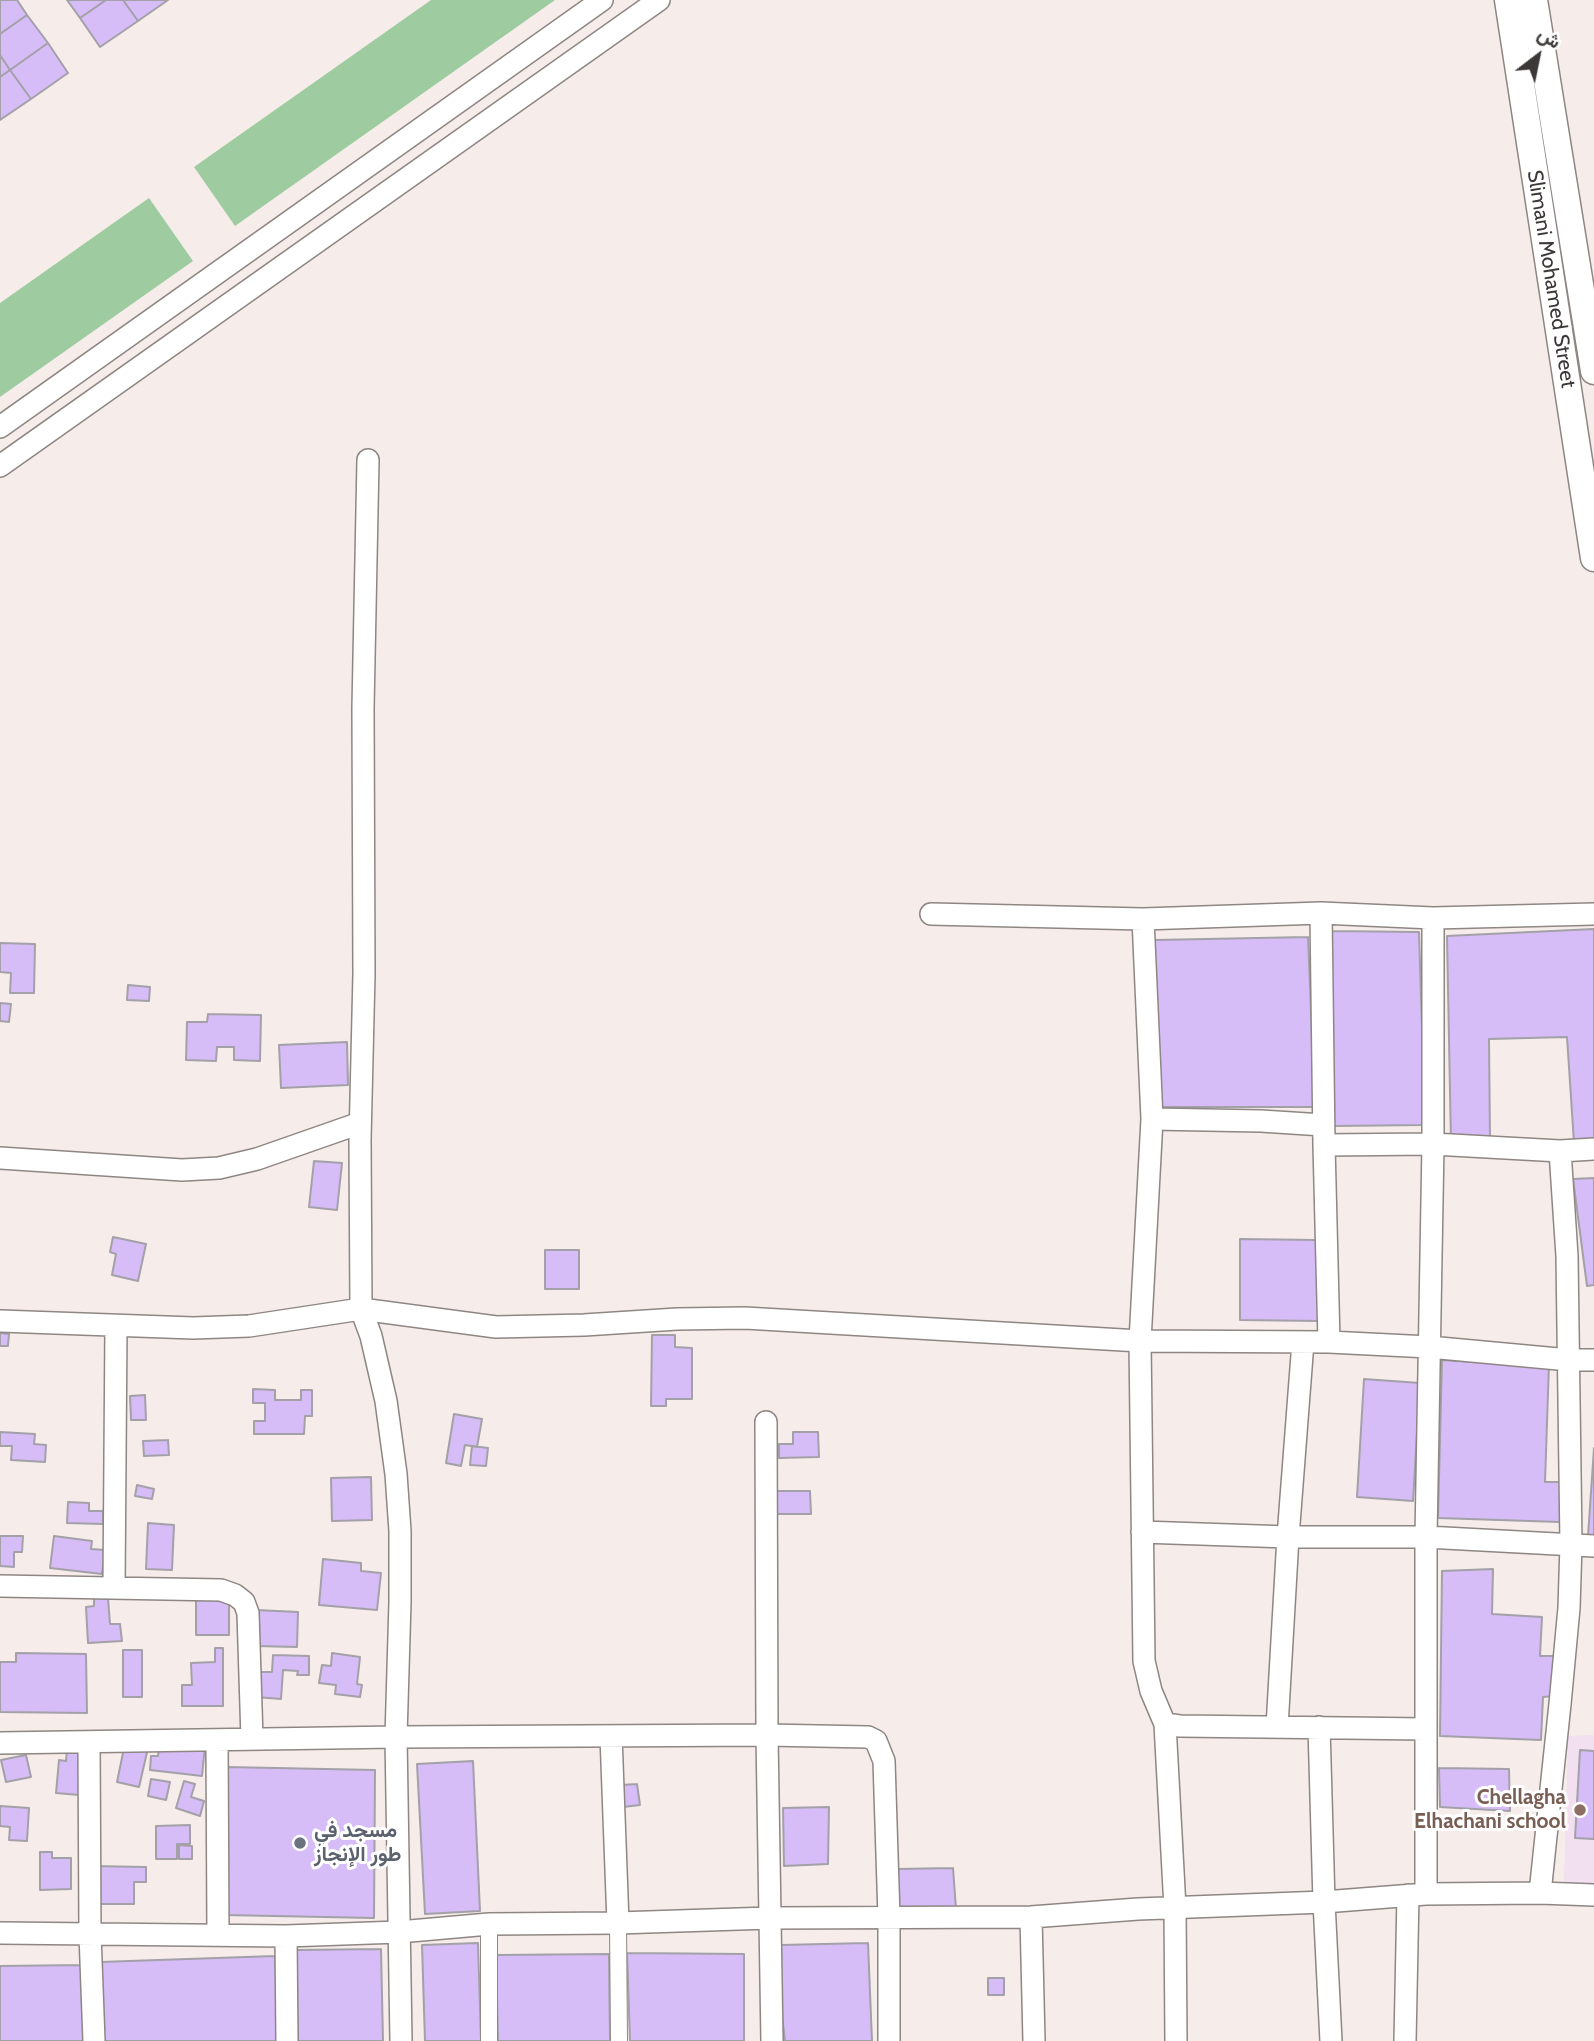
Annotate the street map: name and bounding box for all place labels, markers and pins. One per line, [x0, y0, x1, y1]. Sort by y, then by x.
place label: Chellagha Elhachani school [1414, 1785, 1566, 1835]
marker: Chellagha Elhachani school [1572, 1802, 1588, 1818]
place label: مسجد في طور الإنجاز [314, 1818, 401, 1868]
marker: مسجد في طور الإنجاز [292, 1835, 308, 1851]

